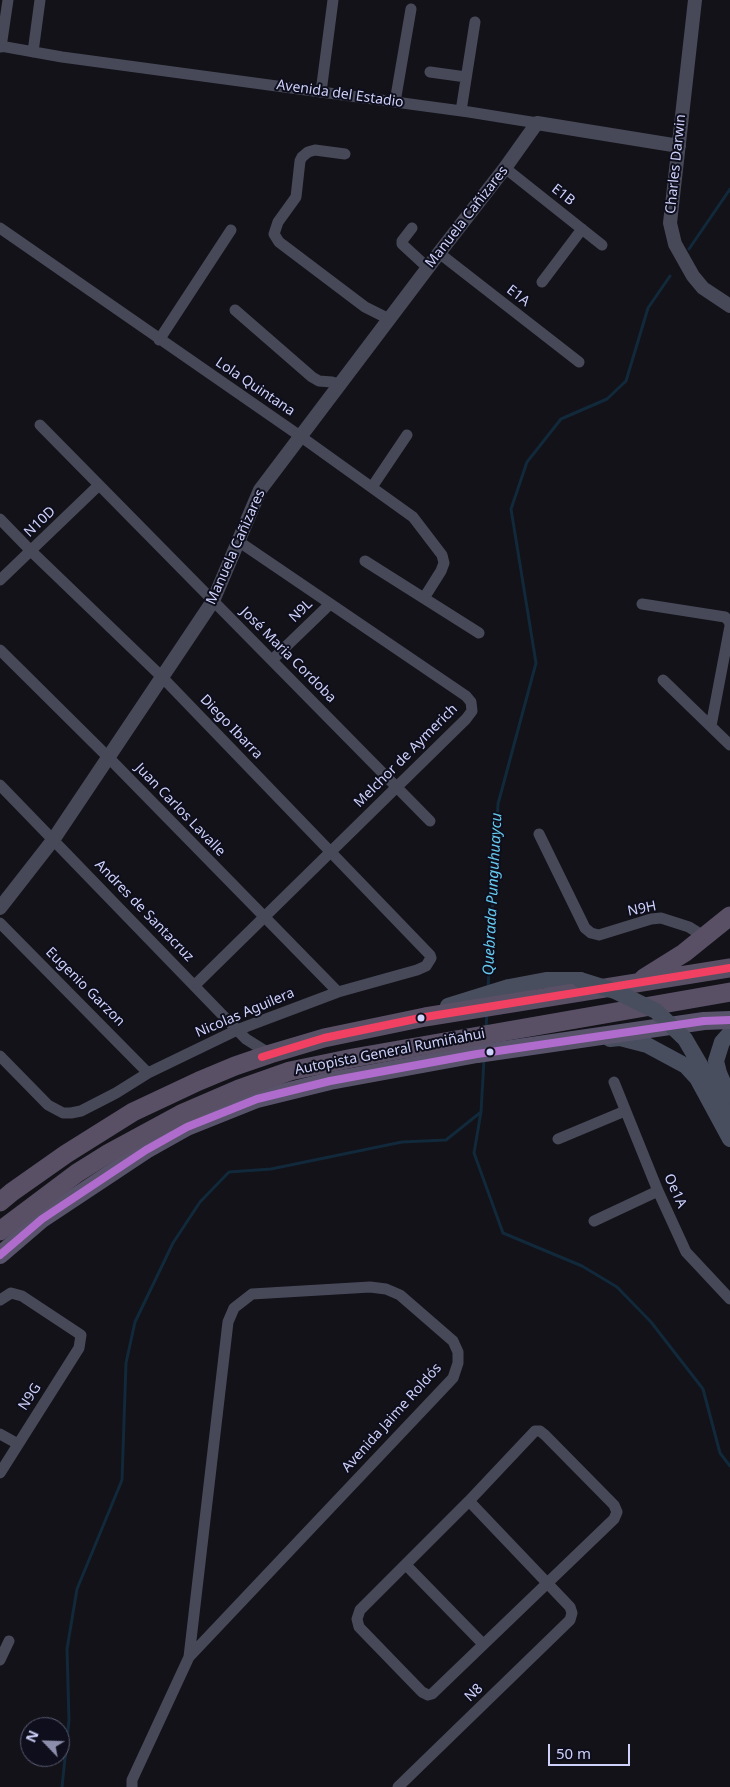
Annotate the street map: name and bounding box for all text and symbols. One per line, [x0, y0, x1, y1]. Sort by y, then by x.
street label: Avenida del Estadio [275, 77, 405, 111]
street label: Charles Darwin [662, 113, 690, 215]
street label: Manuela Cañizares [422, 163, 512, 271]
street label: E1B [548, 181, 578, 209]
street label: E1A [503, 282, 533, 310]
street label: Lola Quintana [212, 354, 298, 420]
street label: Manuela Cañizares [203, 487, 269, 607]
street label: N10D [21, 503, 59, 541]
street label: N9L [286, 596, 316, 626]
street label: José Maria Cordoba [237, 604, 339, 706]
street label: Diego Ibarra [196, 691, 266, 763]
street label: Melchor de Aymerich [351, 701, 461, 811]
street label: Juan Carlos Lavalle [131, 760, 229, 860]
water label: Quebrada Punguhuaycu [480, 812, 506, 976]
street label: Andres de Santacruz [91, 857, 197, 965]
street label: N9H [626, 898, 658, 920]
street label: Eugenio Garzon [42, 944, 128, 1030]
street label: Nicolas Aguilera [193, 985, 297, 1041]
unlabelled marker [416, 1013, 426, 1023]
street label: Autopista General Rumiñahui [294, 1025, 486, 1079]
unlabelled marker [485, 1047, 495, 1057]
street label: Oe1A [660, 1171, 690, 1211]
street label: Avenida Jaime Roldós [339, 1360, 445, 1476]
street label: N9G [15, 1380, 45, 1414]
street label: N8 [461, 1680, 487, 1706]
north arrow [20, 1717, 70, 1767]
text: N [21, 1727, 43, 1745]
scale bar [550, 1734, 632, 1766]
text: 50 m [556, 1743, 591, 1763]

